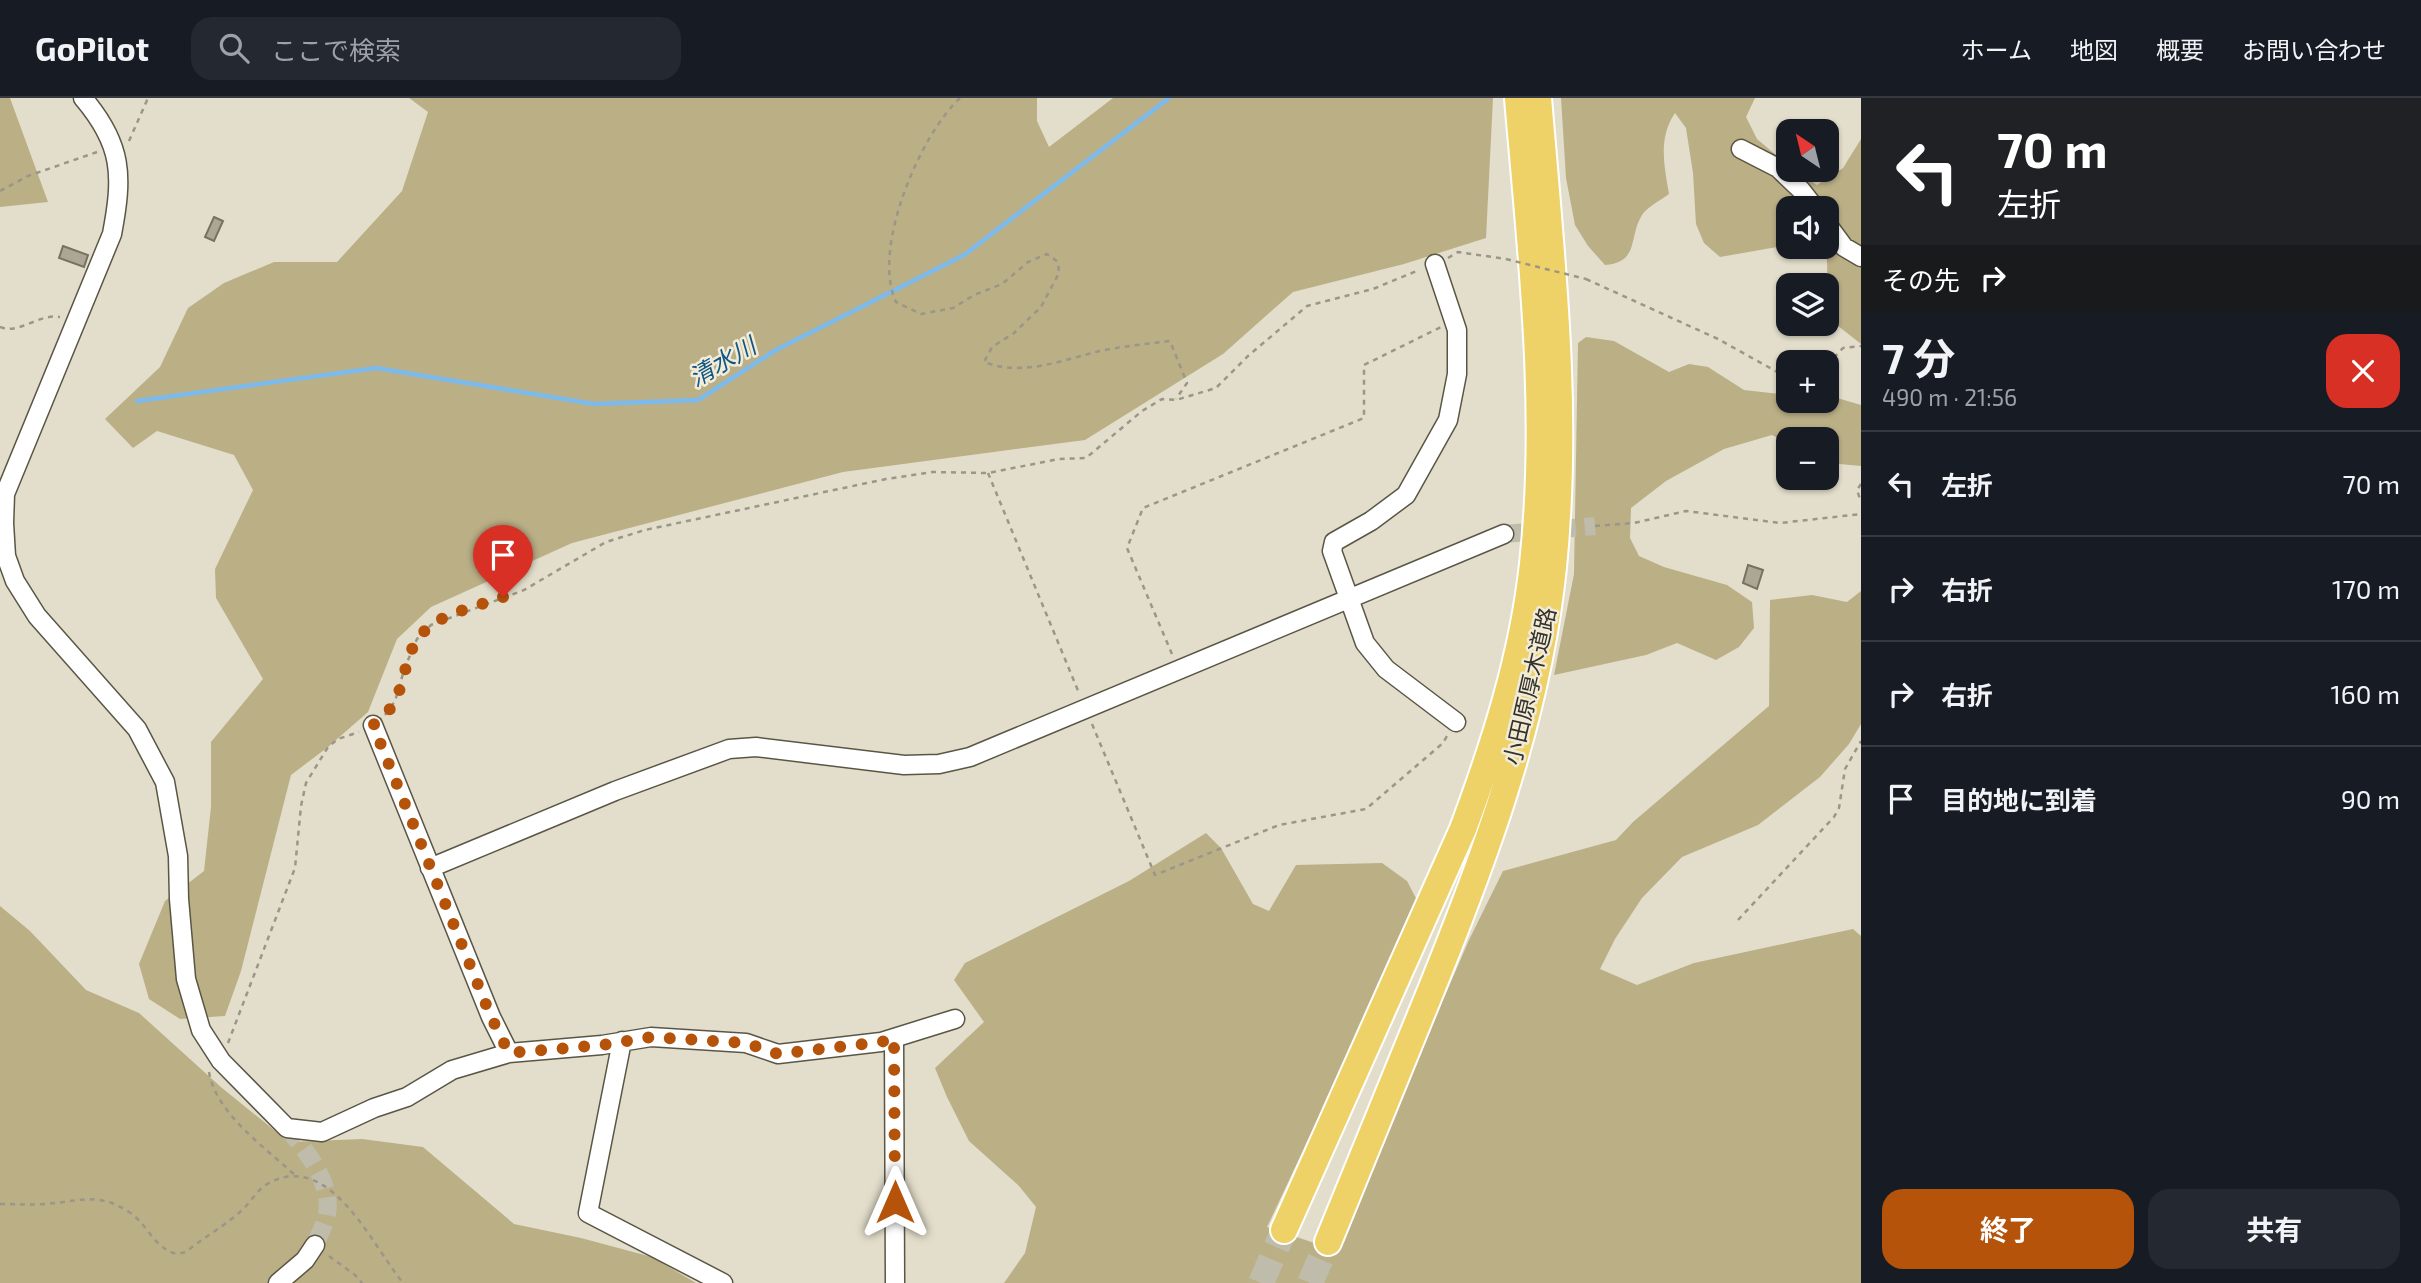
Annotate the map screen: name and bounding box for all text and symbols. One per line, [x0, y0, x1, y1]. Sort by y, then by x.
search box [191, 17, 681, 80]
text: GoPilot [35, 28, 149, 68]
icon: search [215, 29, 253, 67]
text: ここで検索 [271, 34, 401, 65]
text: ホーム [1961, 35, 2032, 64]
text: 地図 [2070, 35, 2118, 64]
text: 概要 [2156, 35, 2204, 64]
text: お問い合わせ [2242, 35, 2386, 64]
north arrow [1776, 119, 1839, 182]
map controls [1776, 119, 1839, 490]
text: 70 m [1997, 119, 2108, 178]
icon: left [1882, 126, 1973, 217]
text: 左折 [1997, 184, 2061, 222]
button: sound [1776, 196, 1839, 259]
icon: right [1974, 259, 2012, 297]
text: その先 [1882, 264, 1960, 295]
button: layers [1776, 273, 1839, 336]
water label: 清水川 [684, 329, 763, 392]
text: 7 分 [1882, 332, 1955, 382]
button: close [2326, 334, 2400, 408]
button: + [1776, 350, 1839, 413]
text: 490 m · 21:56 [1882, 383, 2017, 411]
button: − [1776, 427, 1839, 490]
icon: left [1882, 465, 1920, 503]
text: 70 m [2342, 468, 2400, 499]
text: 左折 [1941, 469, 1993, 500]
pin [473, 525, 533, 597]
icon: arrive [484, 536, 522, 574]
icon: right [1882, 570, 1920, 608]
text: 170 m [2332, 573, 2400, 604]
text: 右折 [1941, 574, 1993, 605]
street label: 小田原厚木道路 [1497, 604, 1561, 768]
icon: right [1882, 675, 1920, 713]
text: 160 m [2331, 678, 2400, 709]
text: 右折 [1941, 679, 1993, 710]
icon: arrive [1882, 780, 1920, 818]
text: 90 m [2341, 783, 2400, 814]
text: 目的地に到着 [1941, 784, 2097, 815]
position arrow [858, 1165, 932, 1239]
button: 終了 [1882, 1189, 2134, 1269]
button: 共有 [2148, 1189, 2400, 1269]

